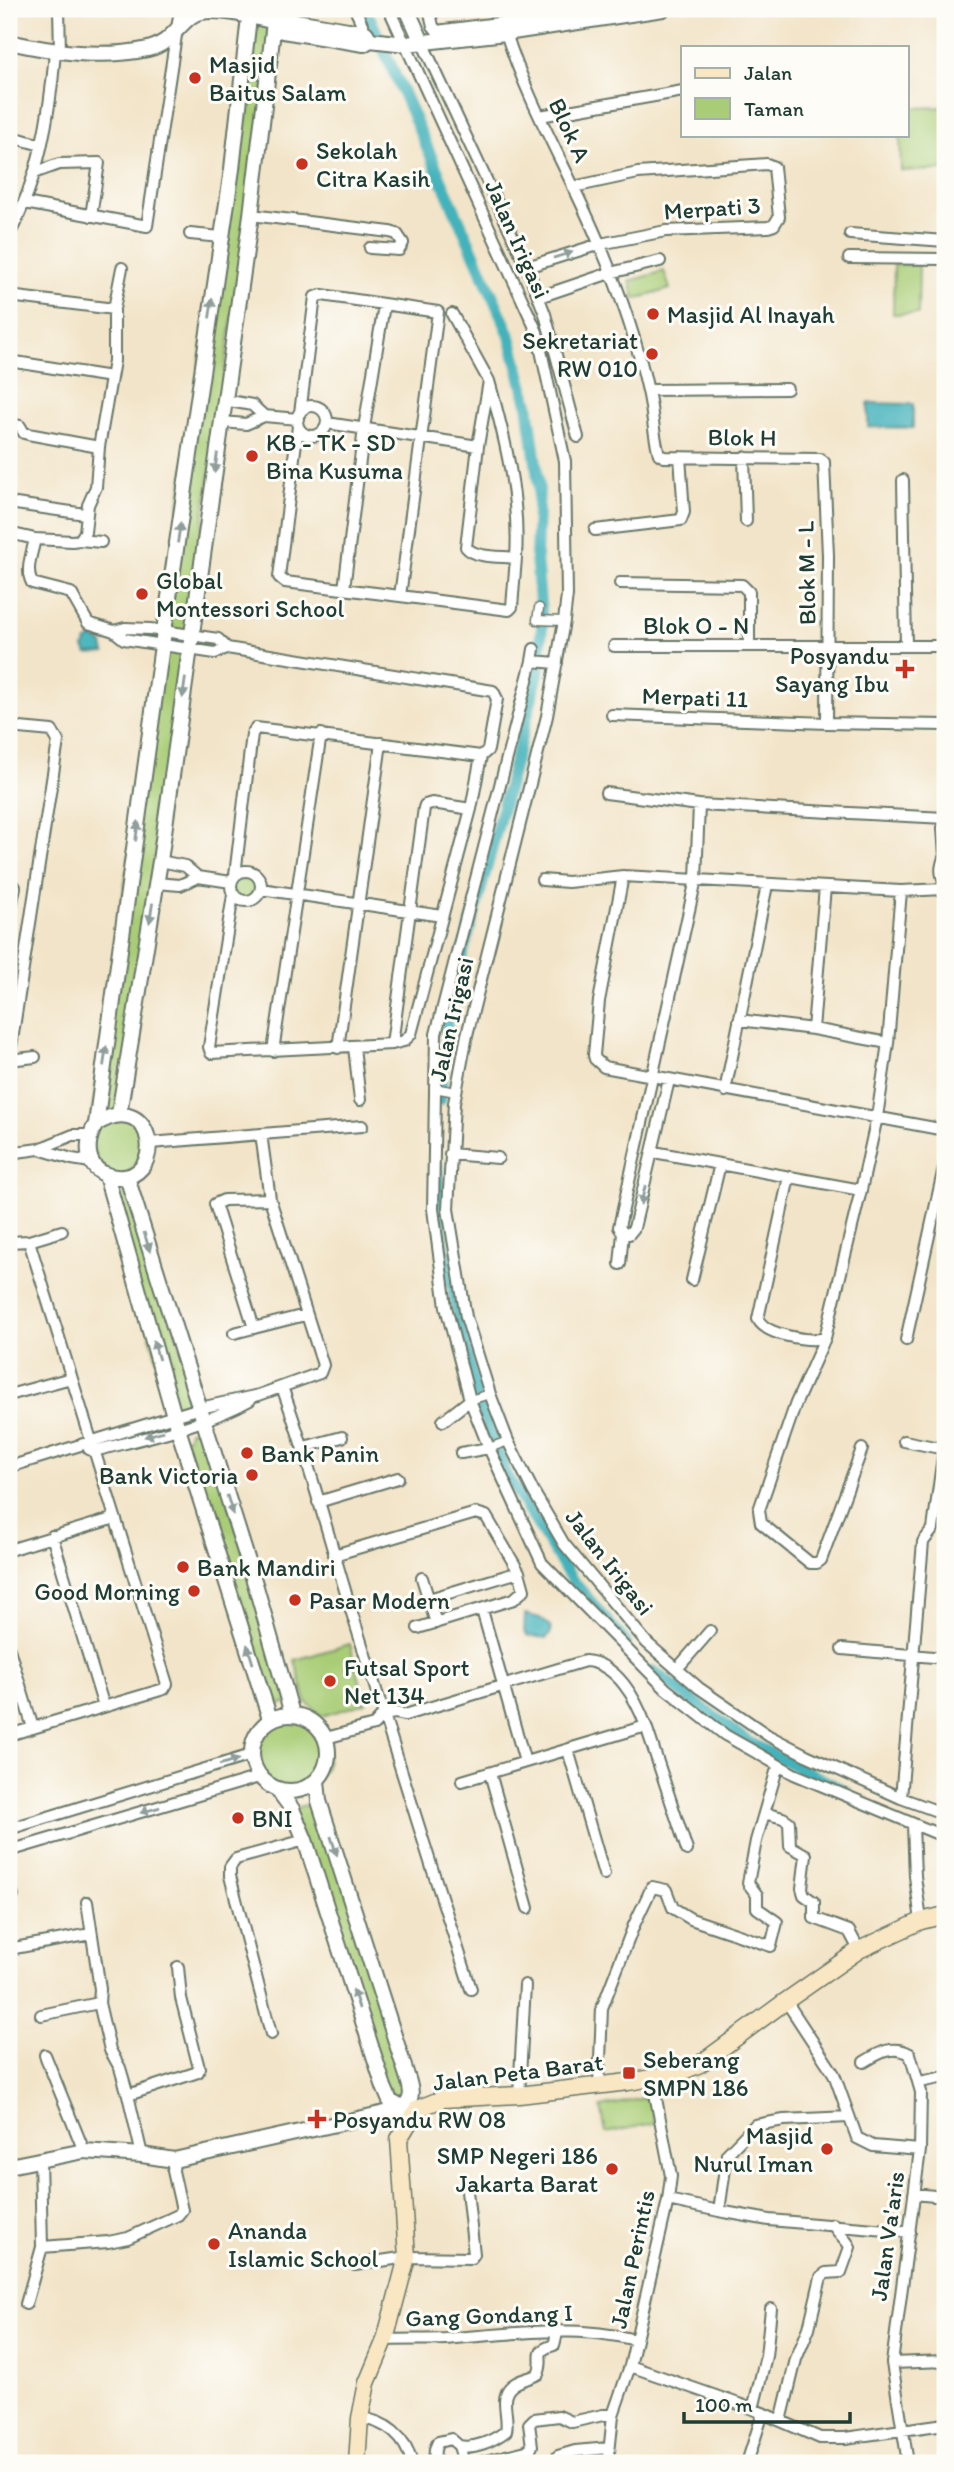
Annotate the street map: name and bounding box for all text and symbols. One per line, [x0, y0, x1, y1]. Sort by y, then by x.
legend [681, 46, 908, 136]
place label: Masjid Baitus Salam [209, 50, 346, 107]
text: Jalan [744, 60, 792, 85]
marker: Masjid Baitus Salam [187, 70, 203, 86]
street label: Blok A [543, 93, 597, 167]
text: Taman [744, 96, 804, 121]
place label: Sekolah Citra Kasih [316, 136, 430, 193]
marker: Sekolah Citra Kasih [294, 156, 310, 172]
street label: Jalan Irigasi [479, 175, 557, 303]
street label: Merpati 3 [663, 190, 761, 226]
one-way arrow [553, 250, 574, 260]
one-way arrow [206, 297, 217, 319]
place label: Masjid Al Inayah [667, 300, 835, 329]
marker: Masjid Al Inayah [645, 306, 661, 322]
place label: Sekretariat RW 010 [522, 326, 638, 383]
marker: Sekretariat RW 010 [644, 346, 660, 362]
street label: Blok H [707, 422, 777, 452]
place label: KB - TK - SD Bina Kusuma [266, 428, 403, 485]
marker: KB - TK - SD Bina Kusuma [244, 448, 260, 464]
one-way arrow [210, 452, 221, 474]
street label: Blok M - L [791, 521, 821, 625]
one-way arrow [173, 522, 184, 544]
place label: Global Montessori School [156, 566, 344, 623]
marker: Global Montessori School [134, 586, 150, 602]
street label: Blok O - N [643, 611, 749, 640]
place label: Posyandu Sayang Ibu [775, 641, 889, 698]
marker: Posyandu Sayang Ibu [895, 659, 915, 679]
one-way arrow [178, 677, 189, 699]
street label: Merpati 11 [641, 681, 749, 713]
one-way arrow [131, 820, 142, 842]
one-way arrow [145, 903, 156, 925]
street label: Jalan Irigasi [423, 954, 479, 1084]
one-way arrow [100, 1045, 111, 1067]
one-way arrow [637, 1184, 648, 1206]
one-way arrow [142, 1232, 152, 1253]
one-way arrow [150, 1339, 160, 1360]
one-way arrow [143, 1430, 164, 1440]
place label: Bank Panin [261, 1439, 379, 1468]
marker: Bank Panin [239, 1445, 255, 1461]
place label: Bank Victoria [99, 1461, 238, 1490]
marker: Bank Victoria [244, 1467, 260, 1483]
one-way arrow [226, 1495, 236, 1516]
street label: Jalan Irigasi [560, 1503, 660, 1621]
place label: Bank Mandiri [197, 1553, 336, 1582]
marker: Bank Mandiri [175, 1559, 191, 1575]
place label: Good Morning [34, 1577, 181, 1606]
marker: Good Morning [186, 1583, 202, 1599]
place label: Pasar Modern [309, 1586, 450, 1615]
marker: Pasar Modern [287, 1592, 303, 1608]
one-way arrow [244, 1643, 254, 1664]
place label: Futsal Sport Net 134 [344, 1653, 470, 1710]
marker: Futsal Sport Net 134 [322, 1673, 338, 1689]
one-way arrow [218, 1756, 239, 1766]
place label: BNI [252, 1804, 293, 1833]
one-way arrow [139, 1805, 160, 1815]
marker: BNI [230, 1810, 246, 1826]
one-way arrow [329, 1836, 339, 1857]
one-way arrow [350, 1988, 361, 2009]
place label: Seberang SMPN 186 [643, 2045, 748, 2102]
street label: Jalan Peta Barat [431, 2047, 605, 2097]
marker: Seberang SMPN 186 [621, 2065, 637, 2081]
place label: Posyandu RW 08 [333, 2105, 506, 2134]
marker: Posyandu RW 08 [307, 2109, 327, 2129]
place label: Masjid Nurul Iman [694, 2121, 813, 2178]
place label: SMP Negeri 186 Jakarta Barat [437, 2141, 598, 2198]
marker: Masjid Nurul Iman [819, 2141, 835, 2157]
marker: SMP Negeri 186 Jakarta Barat [604, 2161, 620, 2177]
street label: Jalan Va'aris [864, 2169, 910, 2303]
street label: Jalan Perintis [603, 2187, 661, 2331]
place label: Ananda Islamic School [228, 2216, 379, 2273]
marker: Ananda Islamic School [206, 2236, 222, 2252]
street label: Gang Gondang I [405, 2298, 573, 2332]
scale bar [684, 2381, 851, 2425]
text: 100 m [695, 2392, 753, 2417]

